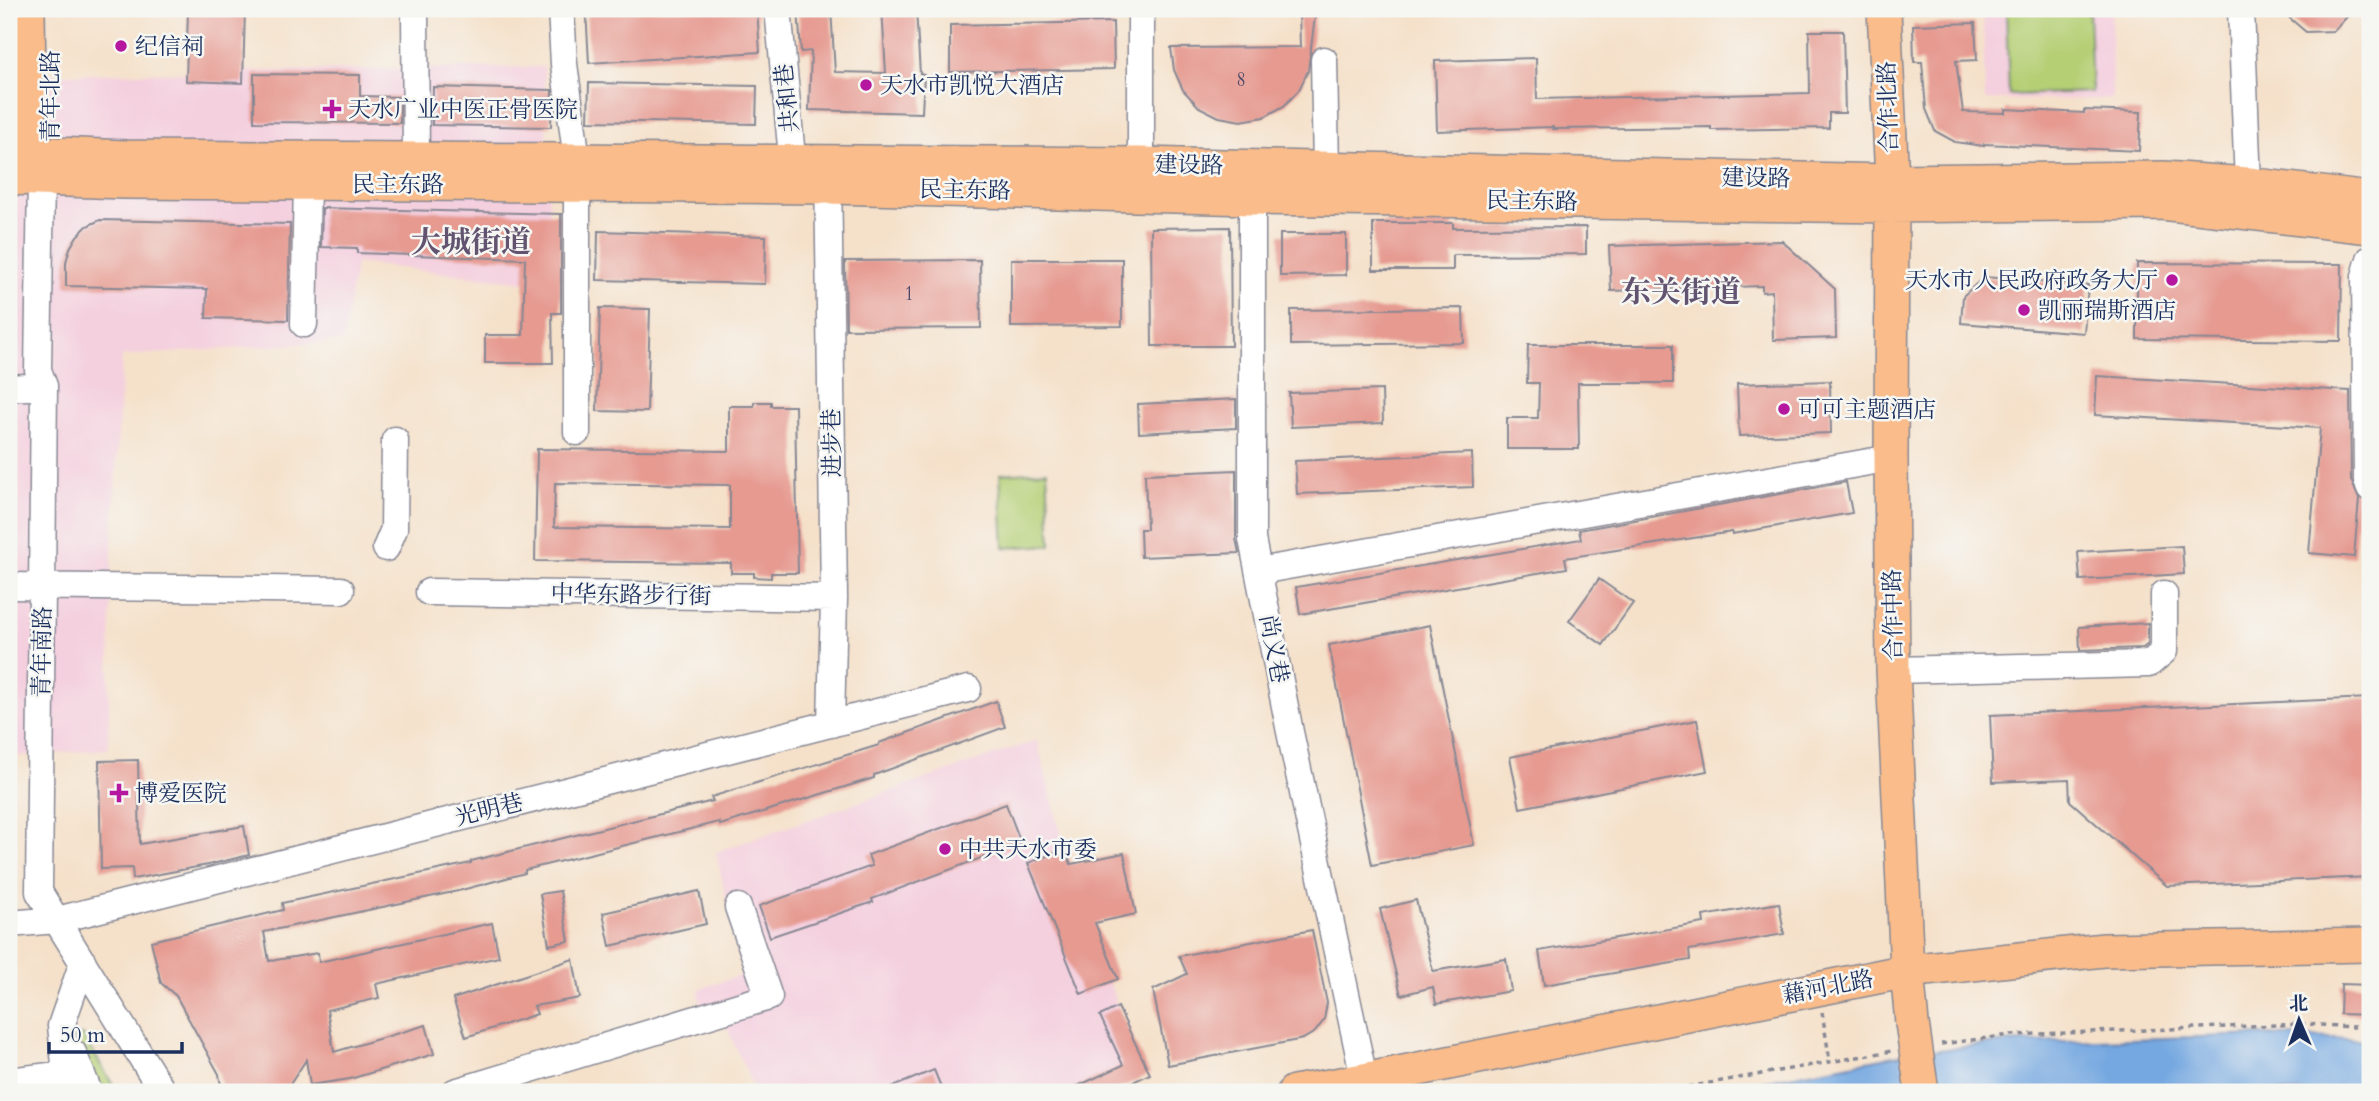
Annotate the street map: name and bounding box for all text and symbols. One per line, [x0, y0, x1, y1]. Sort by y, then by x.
place label: 纪信祠 [135, 31, 204, 62]
marker: 纪信祠 [113, 38, 129, 54]
street label: 青年北路 [35, 50, 66, 142]
street label: 合作北路 [1871, 60, 1905, 154]
street label: 共和巷 [768, 62, 806, 134]
house number: 8 [1236, 67, 1246, 93]
place label: 天水市凯悦大酒店 [880, 70, 1064, 101]
marker: 天水市凯悦大酒店 [858, 77, 874, 93]
place label: 天水广业中医正骨医院 [348, 94, 578, 125]
marker: 天水广业中医正骨医院 [322, 99, 342, 119]
street label: 建设路 [1154, 149, 1224, 181]
street label: 建设路 [1721, 162, 1791, 194]
street label: 民主东路 [352, 169, 444, 200]
street label: 民主东路 [919, 174, 1011, 206]
street label: 民主东路 [1486, 185, 1578, 217]
district label: 大城街道 [411, 222, 531, 263]
place label: 天水市人民政府政务大厅 [1905, 265, 2158, 296]
district label: 东关街道 [1621, 272, 1741, 313]
marker: 天水市人民政府政务大厅 [2164, 272, 2180, 288]
house number: 1 [904, 281, 914, 307]
place label: 凯丽瑞斯酒店 [2038, 295, 2176, 326]
marker: 凯丽瑞斯酒店 [2016, 302, 2032, 318]
place label: 可可主题酒店 [1798, 394, 1936, 425]
marker: 可可主题酒店 [1776, 401, 1792, 417]
street label: 进步巷 [816, 408, 848, 478]
street label: 合作中路 [1877, 569, 1909, 661]
street label: 中华东路步行街 [550, 578, 712, 612]
street label: 青年南路 [26, 606, 58, 698]
street label: 尚义巷 [1252, 612, 1296, 686]
place label: 博爱医院 [135, 778, 227, 809]
marker: 博爱医院 [109, 783, 129, 803]
street label: 光明巷 [452, 787, 526, 833]
place label: 中共天水市委 [959, 834, 1097, 865]
marker: 中共天水市委 [937, 841, 953, 857]
street label: 藉河北路 [1780, 963, 1876, 1011]
north arrow [2264, 986, 2334, 1056]
text: 北 [2288, 991, 2308, 1017]
scale bar [49, 1010, 182, 1054]
text: 50 m [60, 1021, 105, 1050]

